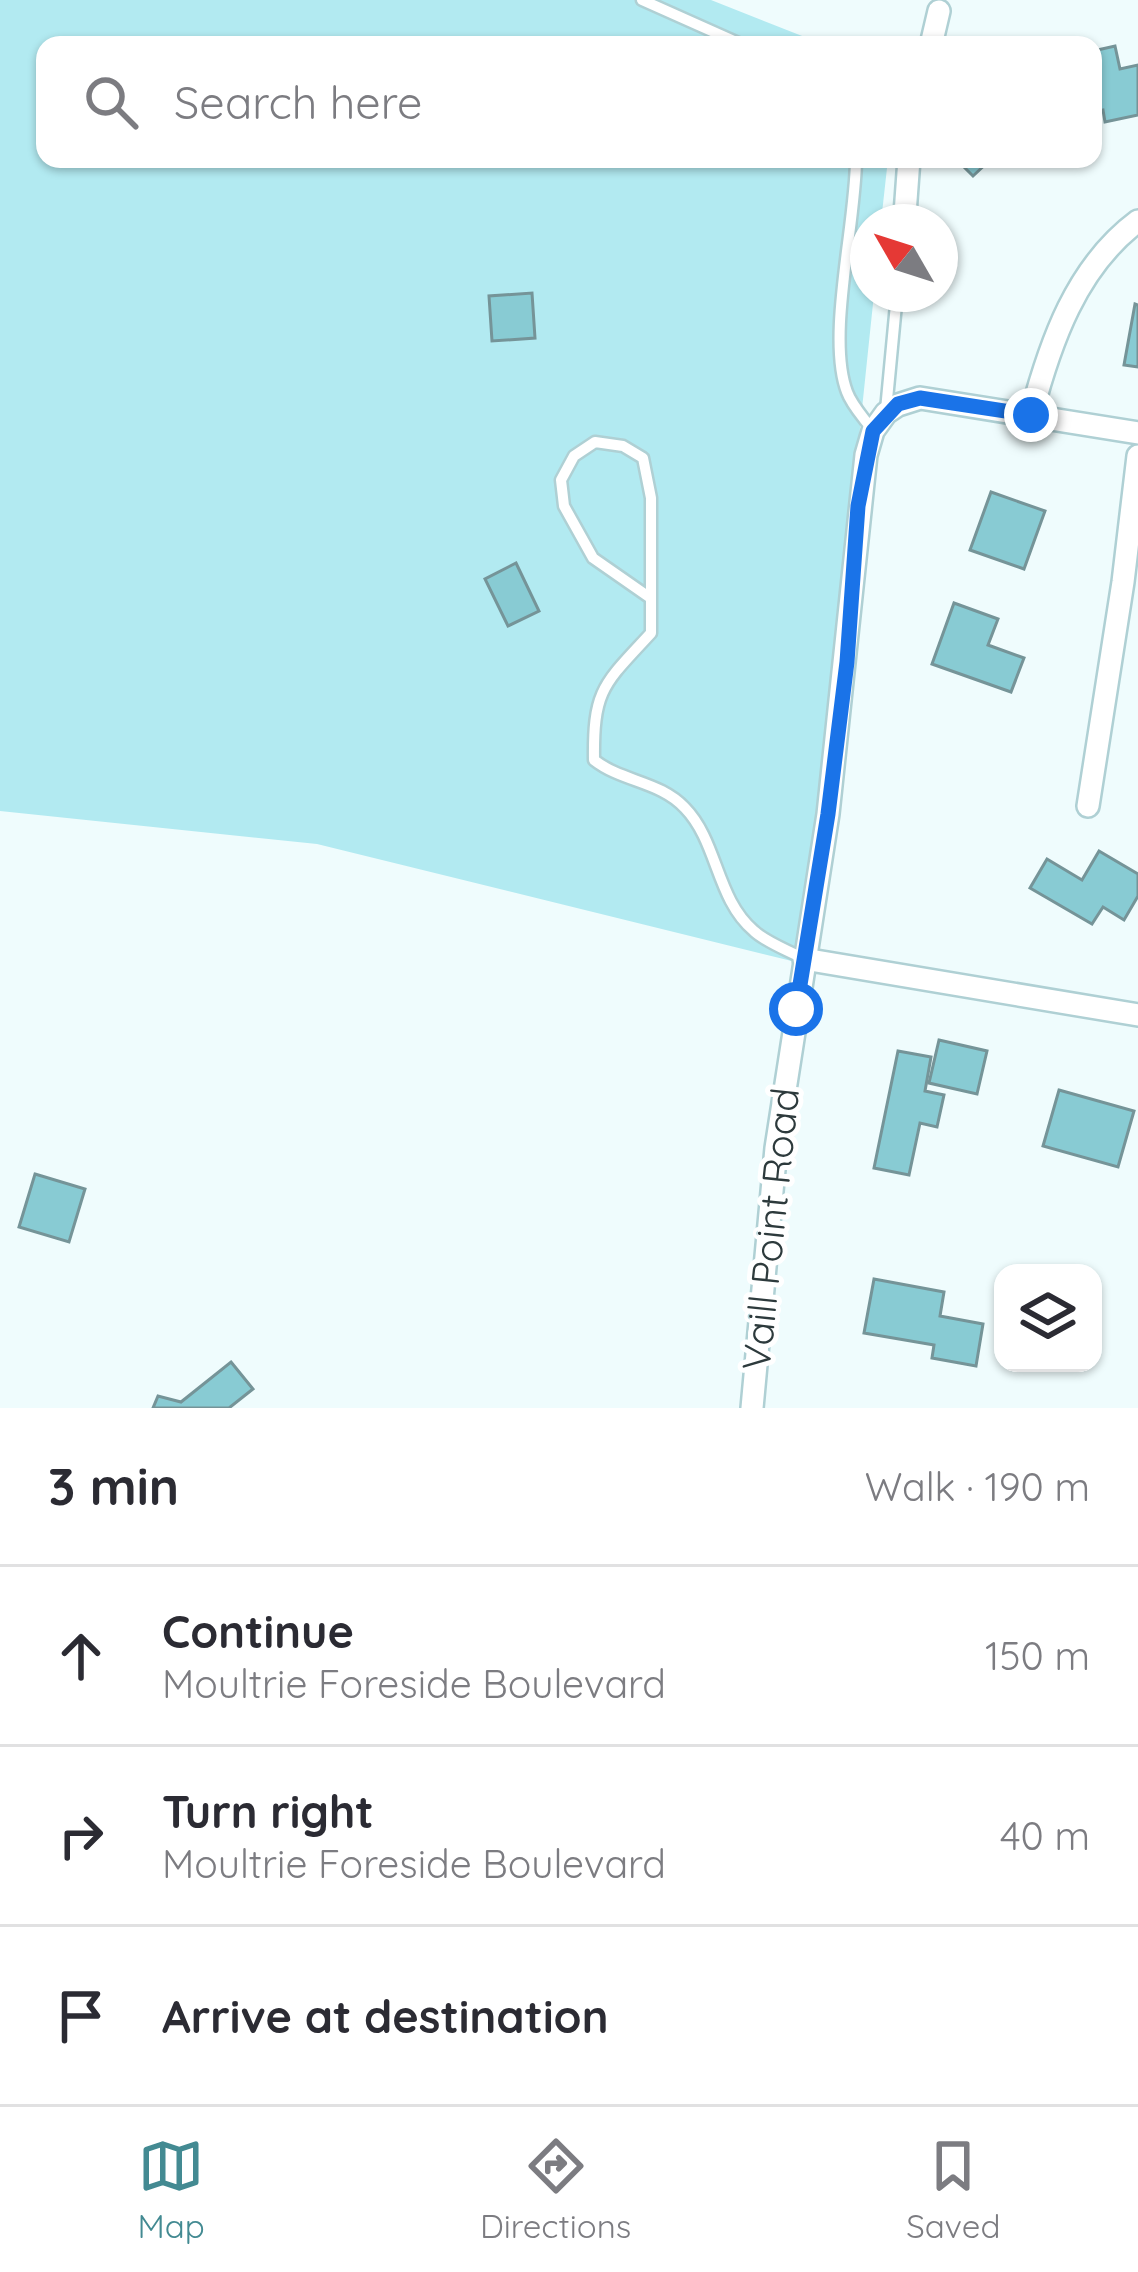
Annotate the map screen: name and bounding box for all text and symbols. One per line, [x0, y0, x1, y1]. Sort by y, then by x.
search box [36, 36, 1102, 168]
icon: search [78, 69, 144, 135]
text: Search here [174, 74, 422, 130]
north arrow [850, 204, 958, 312]
route end [1004, 388, 1058, 442]
route start [769, 982, 823, 1036]
street label: Vaill Point Road [731, 1085, 809, 1373]
map controls [994, 1264, 1102, 1372]
button: layers [994, 1264, 1102, 1372]
text: 3 min [48, 1454, 179, 1518]
text: Walk · 190 m [865, 1462, 1090, 1511]
text: Continue [162, 1603, 354, 1659]
icon: ahead [48, 1623, 114, 1689]
text: 150 m [985, 1631, 1090, 1680]
text: Moultrie Foreside Boulevard [162, 1659, 666, 1708]
text: Turn right [162, 1783, 374, 1839]
icon: right [48, 1803, 114, 1869]
text: 40 m [1000, 1811, 1090, 1860]
text: Moultrie Foreside Boulevard [162, 1839, 666, 1888]
icon: arrive [48, 1983, 114, 2049]
text: Arrive at destination [162, 1988, 608, 2044]
tab: Map [138, 2133, 205, 2246]
tab: Directions [480, 2133, 631, 2246]
tab: Saved [906, 2133, 1000, 2246]

